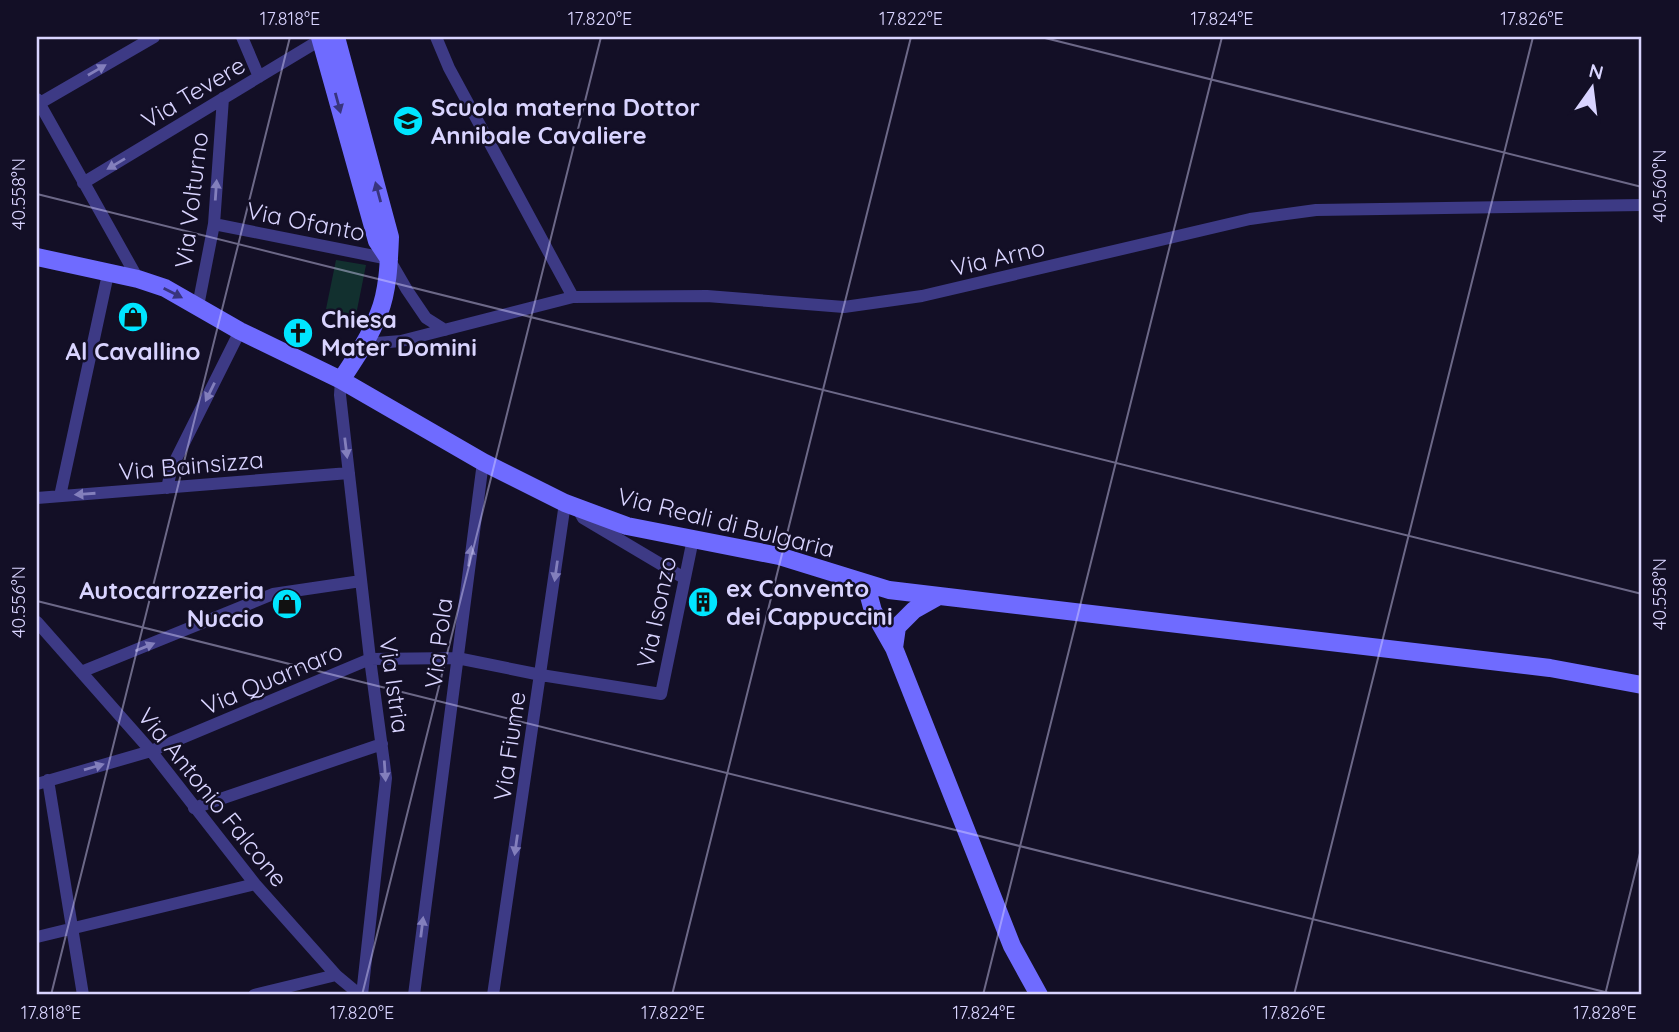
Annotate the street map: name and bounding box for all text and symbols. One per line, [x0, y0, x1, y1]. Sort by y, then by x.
text: 17.818°E [260, 7, 320, 30]
text: 17.820°E [568, 7, 632, 30]
text: 17.822°E [879, 7, 943, 30]
text: 17.824°E [1190, 7, 1254, 30]
text: 17.826°E [1500, 7, 1564, 30]
street label: Via Tevere [136, 49, 250, 135]
north arrow [1556, 52, 1626, 122]
text: N [1586, 58, 1606, 85]
one-way arrow [87, 64, 106, 76]
one-way arrow [334, 92, 344, 113]
place label: Scuola materna Dottor Annibale Cavaliere [431, 92, 700, 150]
school or university icon: Scuola materna Dottor Annibale Cavaliere [391, 104, 425, 138]
street label: Via Volturno [168, 130, 214, 270]
text: 40.560°N [1648, 150, 1671, 222]
one-way arrow [106, 157, 126, 170]
text: 40.558°N [7, 158, 30, 230]
one-way arrow [211, 179, 222, 201]
one-way arrow [372, 181, 383, 203]
street label: Via Ofanto [244, 195, 368, 247]
street label: Via Arno [948, 232, 1048, 282]
one-way arrow [164, 286, 184, 298]
shop icon: Al Cavallino [116, 300, 150, 334]
place label: Chiesa Mater Domini [321, 304, 477, 362]
church icon: Chiesa Mater Domini [281, 316, 315, 350]
place label: Al Cavallino [66, 336, 200, 366]
one-way arrow [204, 382, 215, 402]
one-way arrow [340, 437, 351, 459]
street label: Via Bainsizza [117, 444, 265, 486]
street label: Via Reali di Bulgaria [614, 481, 838, 563]
one-way arrow [74, 489, 96, 500]
one-way arrow [465, 545, 476, 567]
street label: Via Isonzo [630, 553, 682, 671]
text: 40.558°N [1648, 558, 1671, 630]
one-way arrow [550, 560, 561, 582]
text: 40.556°N [7, 566, 30, 638]
place label: ex Convento dei Cappuccini [726, 573, 893, 631]
place label: Autocarrozzeria Nuccio [79, 575, 264, 633]
building icon: ex Convento dei Cappuccini [686, 585, 720, 619]
shop icon: Autocarrozzeria Nuccio [270, 587, 304, 621]
street label: Via Pola [418, 596, 458, 690]
street label: Via Quarnaro [197, 635, 347, 721]
street label: Via Istria [373, 635, 417, 735]
one-way arrow [134, 641, 155, 652]
street label: Via Fiume [486, 689, 532, 803]
street label: Via Antonio Falcone [132, 702, 294, 892]
one-way arrow [380, 760, 391, 782]
one-way arrow [83, 762, 104, 772]
one-way arrow [510, 834, 521, 856]
one-way arrow [416, 916, 427, 938]
text: 17.818°E [21, 1001, 81, 1024]
text: 17.820°E [330, 1001, 394, 1024]
text: 17.822°E [641, 1001, 705, 1024]
text: 17.824°E [952, 1001, 1016, 1024]
text: 17.826°E [1262, 1001, 1326, 1024]
text: 17.828°E [1573, 1001, 1637, 1024]

